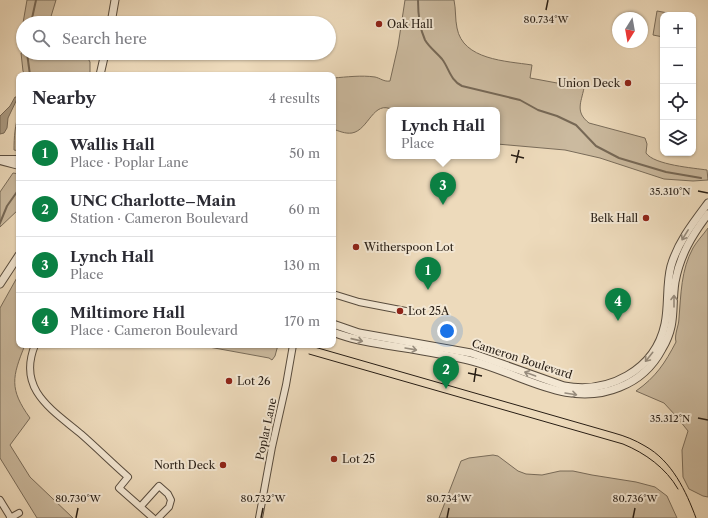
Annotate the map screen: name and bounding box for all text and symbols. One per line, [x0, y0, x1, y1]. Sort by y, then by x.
north arrow [612, 12, 648, 48]
map controls [660, 12, 696, 156]
button: + [660, 12, 696, 48]
text: 80.734°W [524, 13, 570, 26]
search box [16, 16, 336, 60]
place label: Oak Hall [387, 17, 433, 31]
marker: Oak Hall [374, 19, 384, 29]
icon: search [30, 27, 52, 49]
text: Search here [62, 29, 147, 48]
button: − [660, 48, 696, 84]
place label: Union Deck [558, 76, 621, 90]
marker: Union Deck [623, 78, 633, 88]
button: locate [660, 84, 696, 120]
text: Nearby [32, 88, 96, 108]
text: 4 results [269, 90, 320, 106]
popup [386, 107, 500, 159]
text: Lynch Hall [401, 116, 485, 135]
button: layers [660, 120, 696, 156]
text: Wallis Hall [70, 135, 155, 154]
text: Place [401, 135, 434, 151]
text: 1 [42, 145, 48, 161]
text: 50 m [289, 145, 320, 161]
text: Place · Poplar Lane [70, 154, 188, 170]
pin: 3 [430, 172, 456, 205]
text: 35.310°N [649, 185, 691, 198]
text: UNC Charlotte–Main [70, 191, 236, 210]
text: 2 [41, 201, 49, 217]
text: 60 m [289, 201, 320, 217]
text: Station · Cameron Boulevard [70, 210, 248, 226]
place label: Belk Hall [590, 211, 639, 225]
marker: Belk Hall [641, 213, 651, 223]
one-way arrow [681, 229, 689, 240]
place label: Witherspoon Lot [363, 240, 454, 254]
marker: Witherspoon Lot [351, 242, 361, 252]
text: Lynch Hall [70, 247, 154, 266]
text: 3 [41, 257, 49, 273]
text: 130 m [284, 257, 320, 273]
pin: 1 [415, 257, 441, 290]
text: Place [70, 266, 103, 282]
pin: 4 [605, 288, 631, 321]
one-way arrow [670, 295, 678, 308]
text: Miltimore Hall [70, 303, 185, 322]
place label: Lot 25A [408, 304, 450, 318]
marker: Lot 25A [395, 306, 405, 316]
text: 4 [41, 313, 49, 329]
text: 170 m [284, 313, 320, 329]
your location [437, 321, 457, 341]
text: Place · Cameron Boulevard [70, 322, 238, 338]
one-way arrow [350, 336, 363, 344]
street label: Cameron Boulevard [470, 336, 574, 382]
one-way arrow [404, 345, 417, 353]
one-way arrow [644, 352, 653, 363]
pin: 2 [433, 356, 459, 389]
one-way arrow [525, 370, 537, 378]
place label: Lot 26 [237, 374, 271, 388]
marker: Lot 26 [224, 376, 234, 386]
one-way arrow [564, 390, 577, 398]
street label: Poplar Lane [253, 397, 279, 461]
text: 35.312°N [650, 412, 690, 425]
place label: Lot 25 [342, 452, 375, 466]
marker: Lot 25 [329, 454, 339, 464]
place label: North Deck [154, 458, 216, 472]
marker: North Deck [218, 460, 228, 470]
text: 80.730°W [55, 492, 102, 505]
text: 80.732°W [240, 492, 287, 505]
text: 80.734°W [427, 492, 473, 505]
text: 80.736°W [613, 492, 659, 505]

